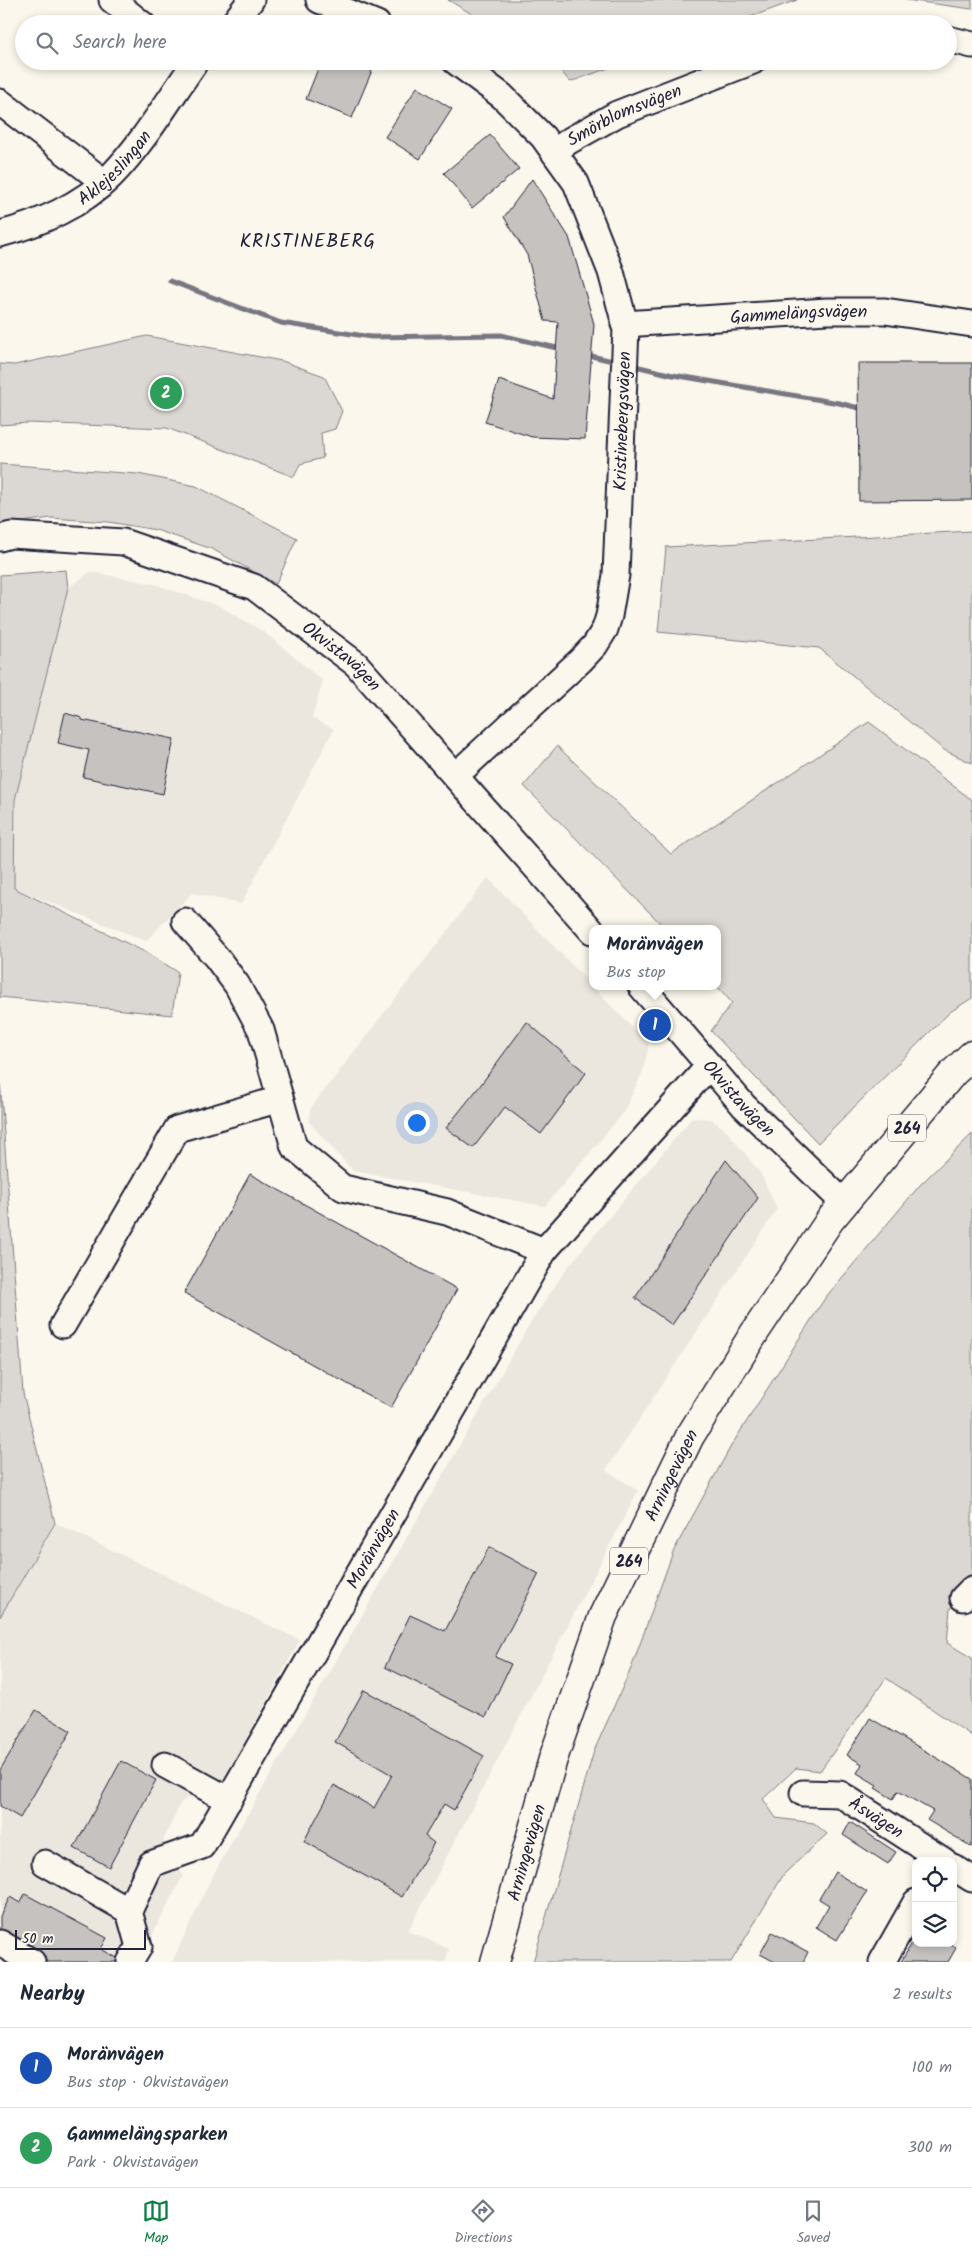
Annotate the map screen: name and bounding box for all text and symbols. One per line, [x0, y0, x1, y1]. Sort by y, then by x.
search box [15, 15, 957, 70]
text: Search here [73, 28, 167, 58]
icon: search [33, 29, 61, 57]
street label: Smörblomsvägen [562, 77, 687, 155]
street label: Aklejeslingan [72, 124, 160, 214]
district label: KRISTINEBERG [240, 227, 376, 257]
street label: Gammelängsvägen [729, 298, 867, 333]
street label: Kristinebergsvägen [607, 351, 640, 491]
pin: 2 [150, 374, 182, 412]
street label: Okvistavägen [295, 615, 387, 699]
popup [589, 925, 721, 990]
text: Moränvägen [606, 930, 704, 960]
text: Bus stop [606, 960, 665, 985]
pin: 1 [639, 1006, 671, 1044]
street label: Okvistavägen [694, 1054, 781, 1145]
your location [404, 1110, 430, 1136]
road number: 264 [888, 1114, 926, 1142]
street label: Arningevägen [638, 1424, 707, 1527]
street label: Moränvägen [340, 1503, 409, 1595]
road number: 264 [610, 1548, 648, 1574]
street label: Åsvägen [842, 1790, 909, 1847]
street label: Arningevägen [500, 1801, 555, 1905]
map controls [912, 1857, 957, 1947]
button: locate [912, 1857, 957, 1902]
button: layers [912, 1902, 957, 1947]
scale bar [15, 1927, 146, 1950]
text: 50 m [22, 1928, 53, 1950]
text: Nearby [20, 1978, 85, 2011]
text: 2 results [892, 1982, 952, 2007]
text: Moränvägen [67, 2040, 164, 2070]
text: 1 [34, 2055, 38, 2080]
text: 100 m [912, 2055, 952, 2080]
text: Bus stop · Okvistavägen [67, 2070, 229, 2095]
text: Gammelängsparken [67, 2120, 228, 2150]
text: 2 [31, 2135, 41, 2160]
text: 300 m [908, 2135, 952, 2160]
text: Park · Okvistavägen [67, 2150, 199, 2175]
tab: Map [142, 2197, 170, 2249]
tab: Directions [454, 2197, 512, 2249]
tab: Saved [797, 2197, 830, 2249]

